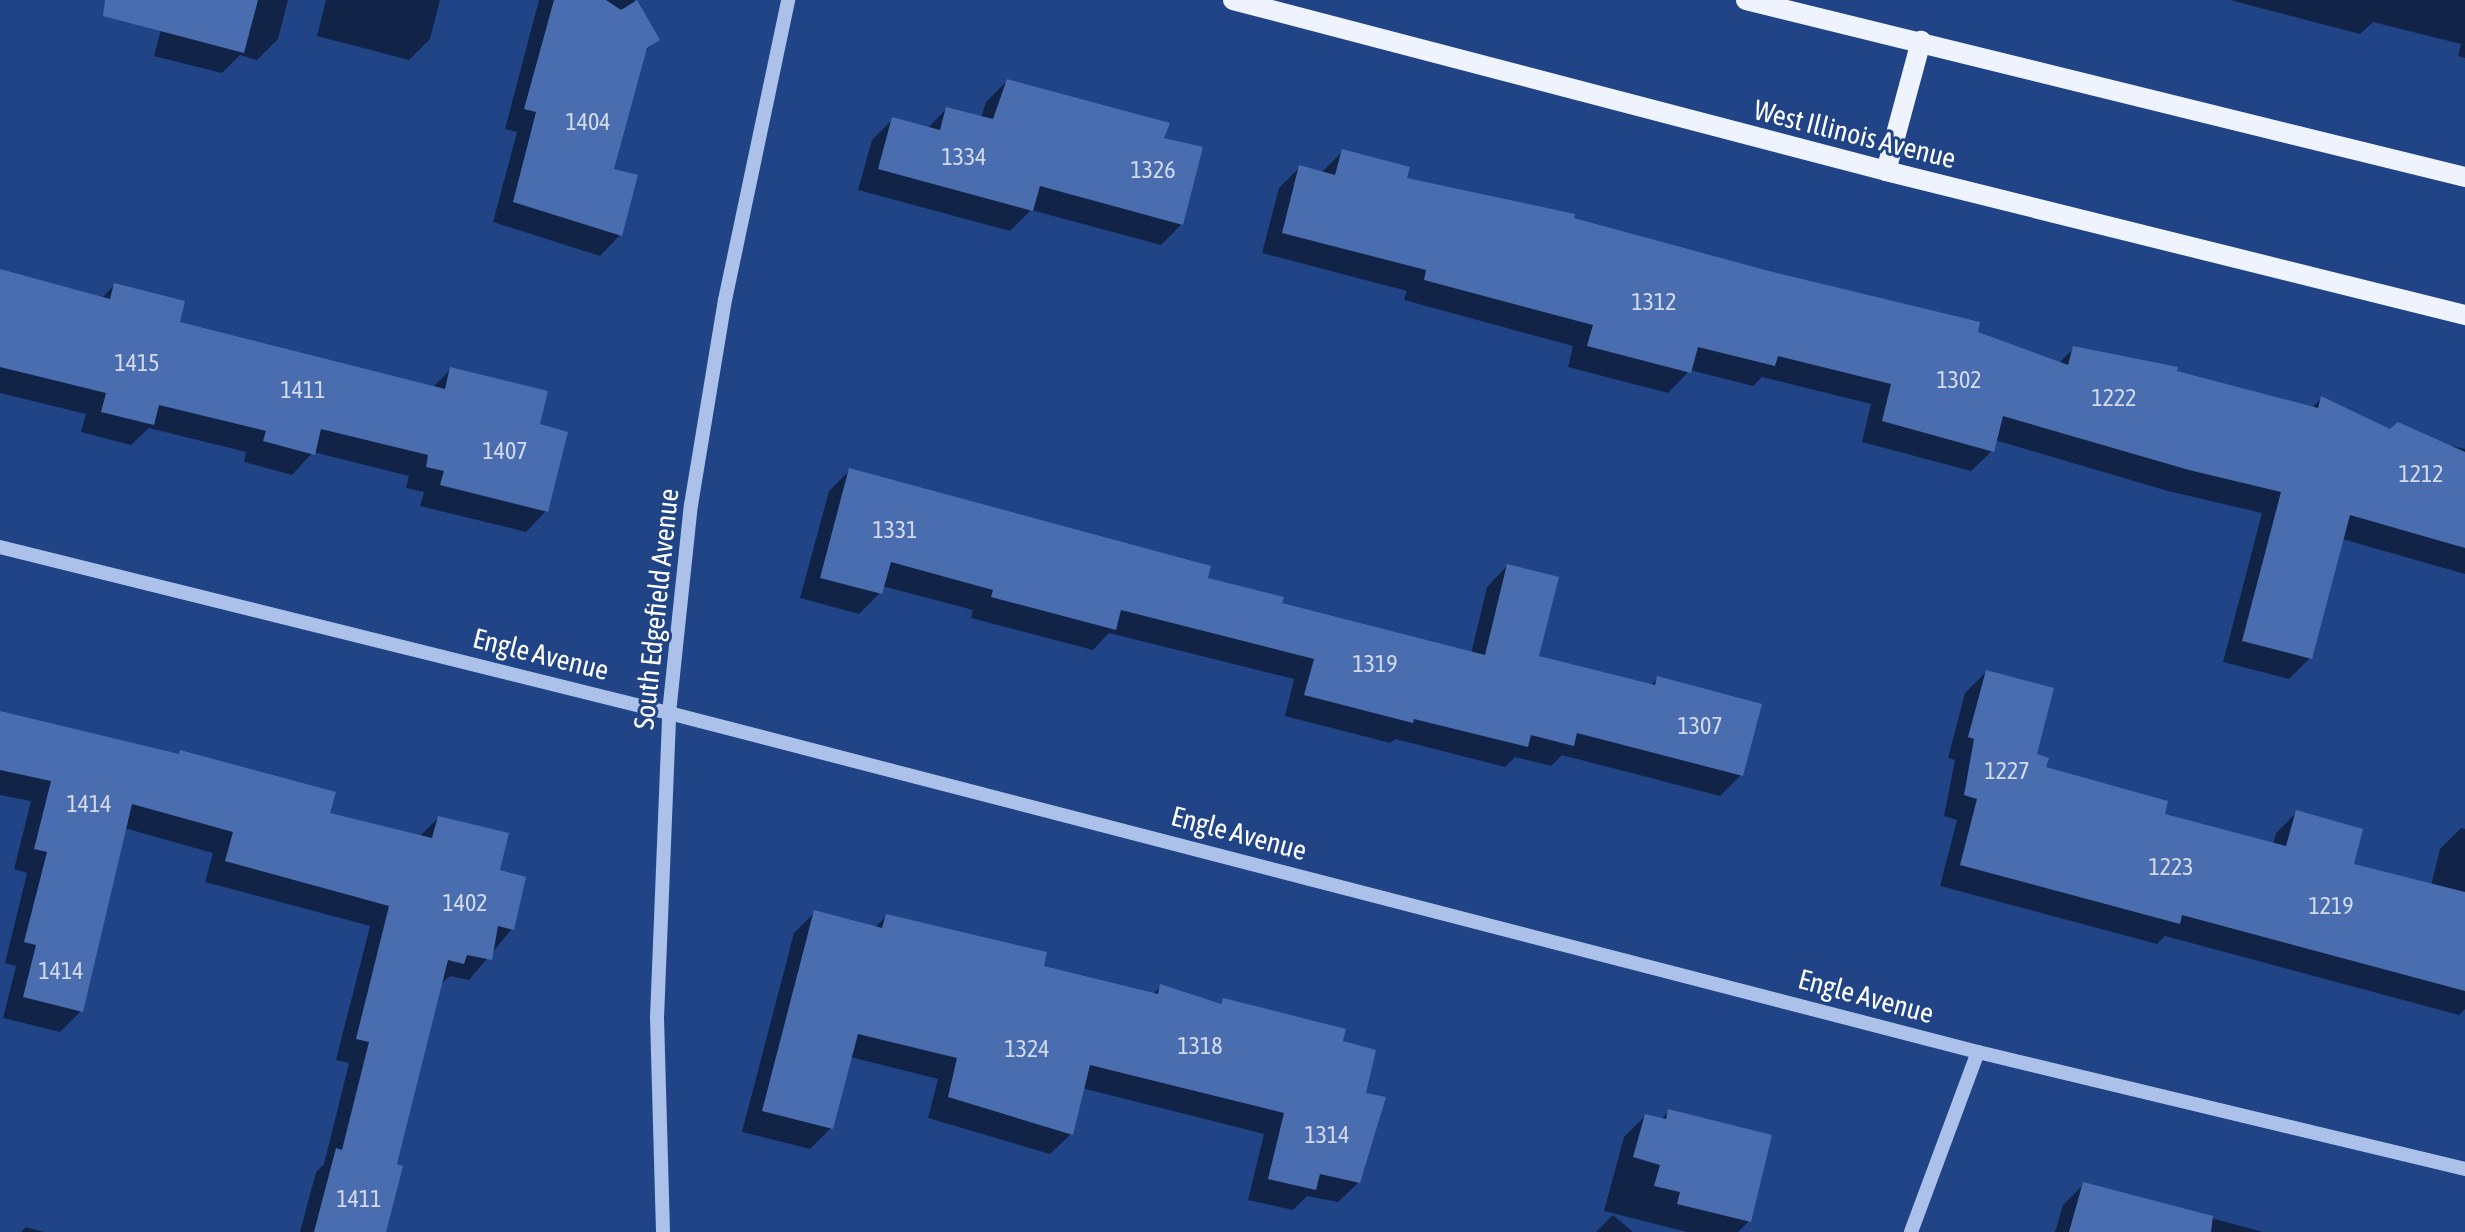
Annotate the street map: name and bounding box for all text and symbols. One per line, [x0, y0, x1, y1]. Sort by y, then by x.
street label: West Illinois Avenue [1751, 93, 1959, 175]
house number: 1404 [565, 108, 611, 136]
house number: 1334 [941, 143, 987, 171]
house number: 1326 [1130, 156, 1176, 184]
house number: 1312 [1631, 288, 1677, 316]
house number: 1415 [114, 349, 160, 377]
house number: 1302 [1936, 366, 1982, 394]
house number: 1411 [280, 376, 326, 404]
house number: 1222 [2091, 384, 2137, 412]
house number: 1407 [482, 437, 528, 465]
house number: 1212 [2398, 460, 2444, 488]
street label: South Edgefield Avenue [627, 487, 685, 731]
house number: 1331 [872, 516, 918, 544]
street label: Engle Avenue [470, 621, 612, 687]
house number: 1319 [1352, 650, 1398, 678]
house number: 1307 [1677, 712, 1723, 740]
house number: 1227 [1984, 757, 2030, 785]
house number: 1414 [66, 790, 112, 818]
street label: Engle Avenue [1168, 799, 1310, 867]
house number: 1223 [2148, 853, 2194, 881]
house number: 1402 [442, 889, 488, 917]
house number: 1219 [2308, 892, 2354, 920]
house number: 1414 [38, 957, 84, 985]
street label: Engle Avenue [1795, 962, 1937, 1030]
house number: 1318 [1177, 1032, 1223, 1060]
house number: 1324 [1004, 1035, 1050, 1063]
house number: 1314 [1304, 1121, 1350, 1149]
house number: 1411 [336, 1185, 382, 1213]

